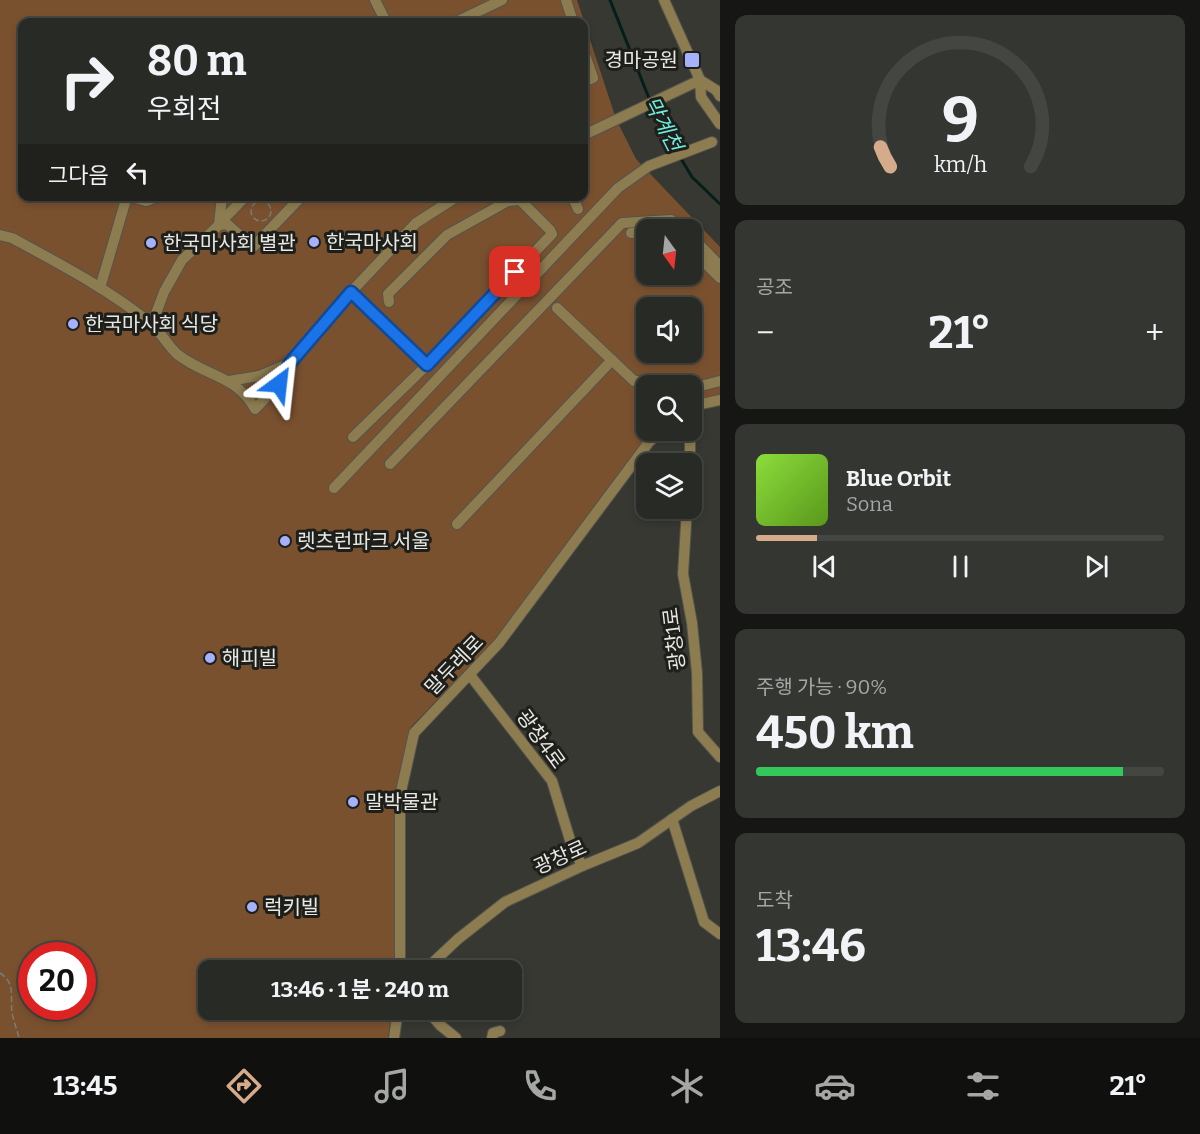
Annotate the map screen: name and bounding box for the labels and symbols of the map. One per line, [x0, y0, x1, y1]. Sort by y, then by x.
place label: 경마공원 [604, 48, 678, 72]
marker: 경마공원 [683, 51, 701, 69]
water label: 막계천 [638, 92, 689, 158]
north arrow [636, 219, 702, 285]
place label: 한국마사회 [326, 230, 418, 254]
place label: 한국마사회 별관 [163, 231, 296, 255]
marker: 한국마사회 [307, 235, 321, 249]
marker: 한국마사회 별관 [144, 236, 158, 250]
pin [489, 246, 540, 297]
place label: 한국마사회 식당 [85, 312, 218, 336]
marker: 한국마사회 식당 [66, 317, 80, 331]
position arrow [247, 352, 311, 416]
place label: 렛츠런파크 서울 [297, 529, 430, 553]
marker: 렛츠런파크 서울 [278, 534, 292, 548]
street label: 광창1로 [658, 606, 690, 672]
street label: 말두레로 [420, 630, 488, 700]
place label: 해피빌 [222, 646, 277, 670]
marker: 해피빌 [203, 651, 217, 665]
street label: 광창4로 [512, 705, 570, 773]
place label: 말박물관 [365, 790, 439, 814]
marker: 말박물관 [346, 795, 360, 809]
street label: 광창로 [530, 835, 590, 879]
place label: 럭키빌 [264, 895, 319, 919]
marker: 럭키빌 [245, 900, 259, 914]
speed limit sign: 20 [18, 942, 96, 1020]

